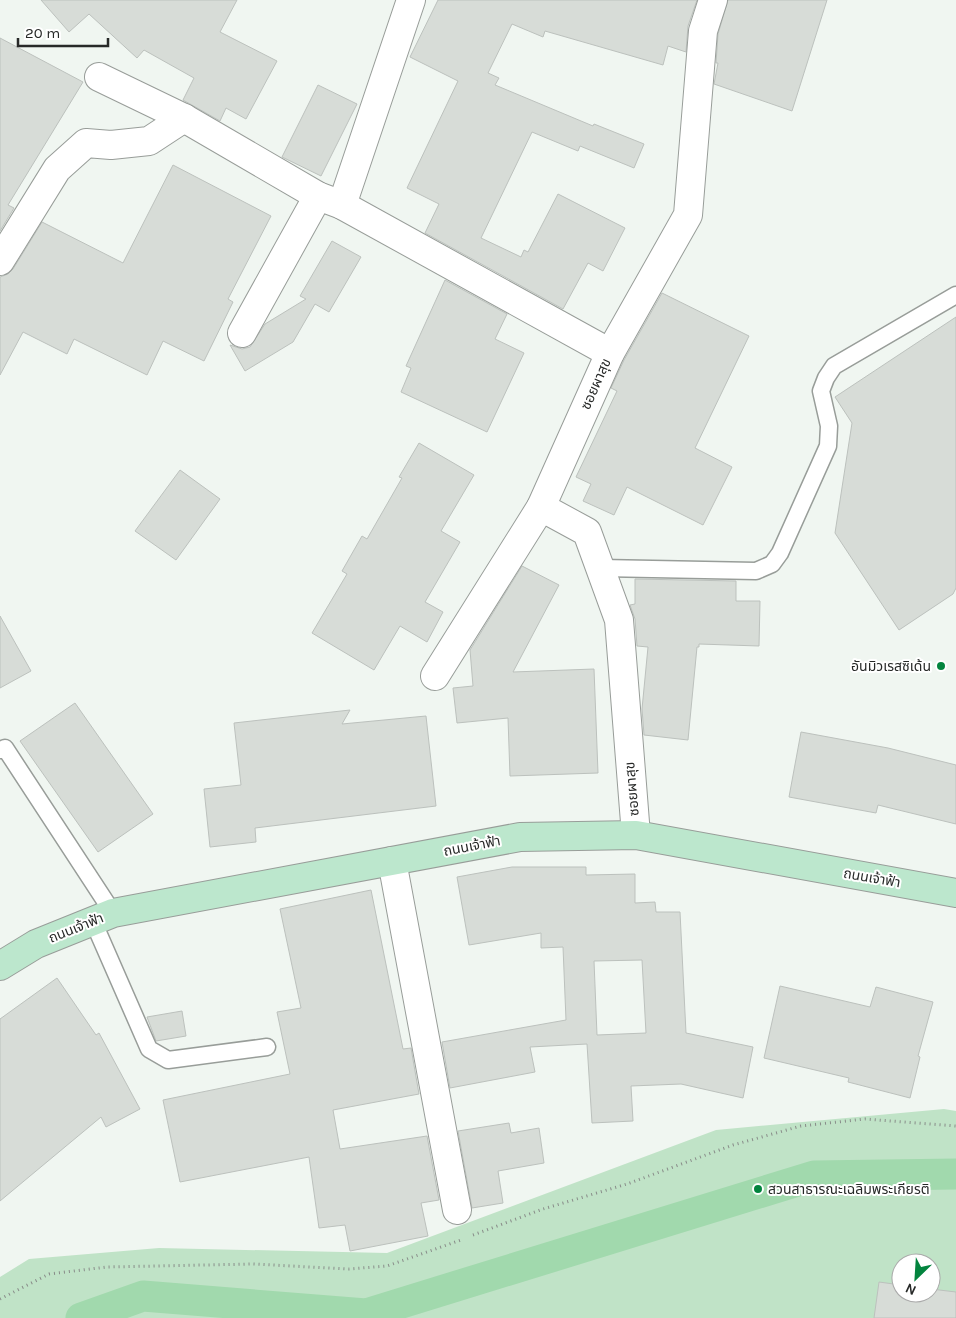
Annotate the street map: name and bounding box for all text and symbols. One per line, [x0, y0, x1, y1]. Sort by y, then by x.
scale bar [18, 15, 108, 47]
text: 20 m [25, 24, 60, 42]
street label: ซอยผาสุข [577, 356, 615, 412]
place label: อันมิวเรสซิเด้น [851, 658, 931, 675]
marker: อันมิวเรสซิเด้น [935, 660, 947, 672]
street label: ซอยผาสุข [621, 761, 643, 817]
street label: ถนนเจ้าฟ้า [442, 832, 502, 860]
street label: ถนนเจ้าฟ้า [842, 865, 902, 891]
street label: ถนนเจ้าฟ้า [46, 909, 106, 947]
place label: สวนสาธารณะเฉลิมพระเกียรติ [768, 1181, 930, 1198]
marker: สวนสาธารณะเฉลิมพระเกียรติ [752, 1183, 764, 1195]
north arrow [891, 1253, 941, 1303]
text: N [903, 1280, 919, 1299]

